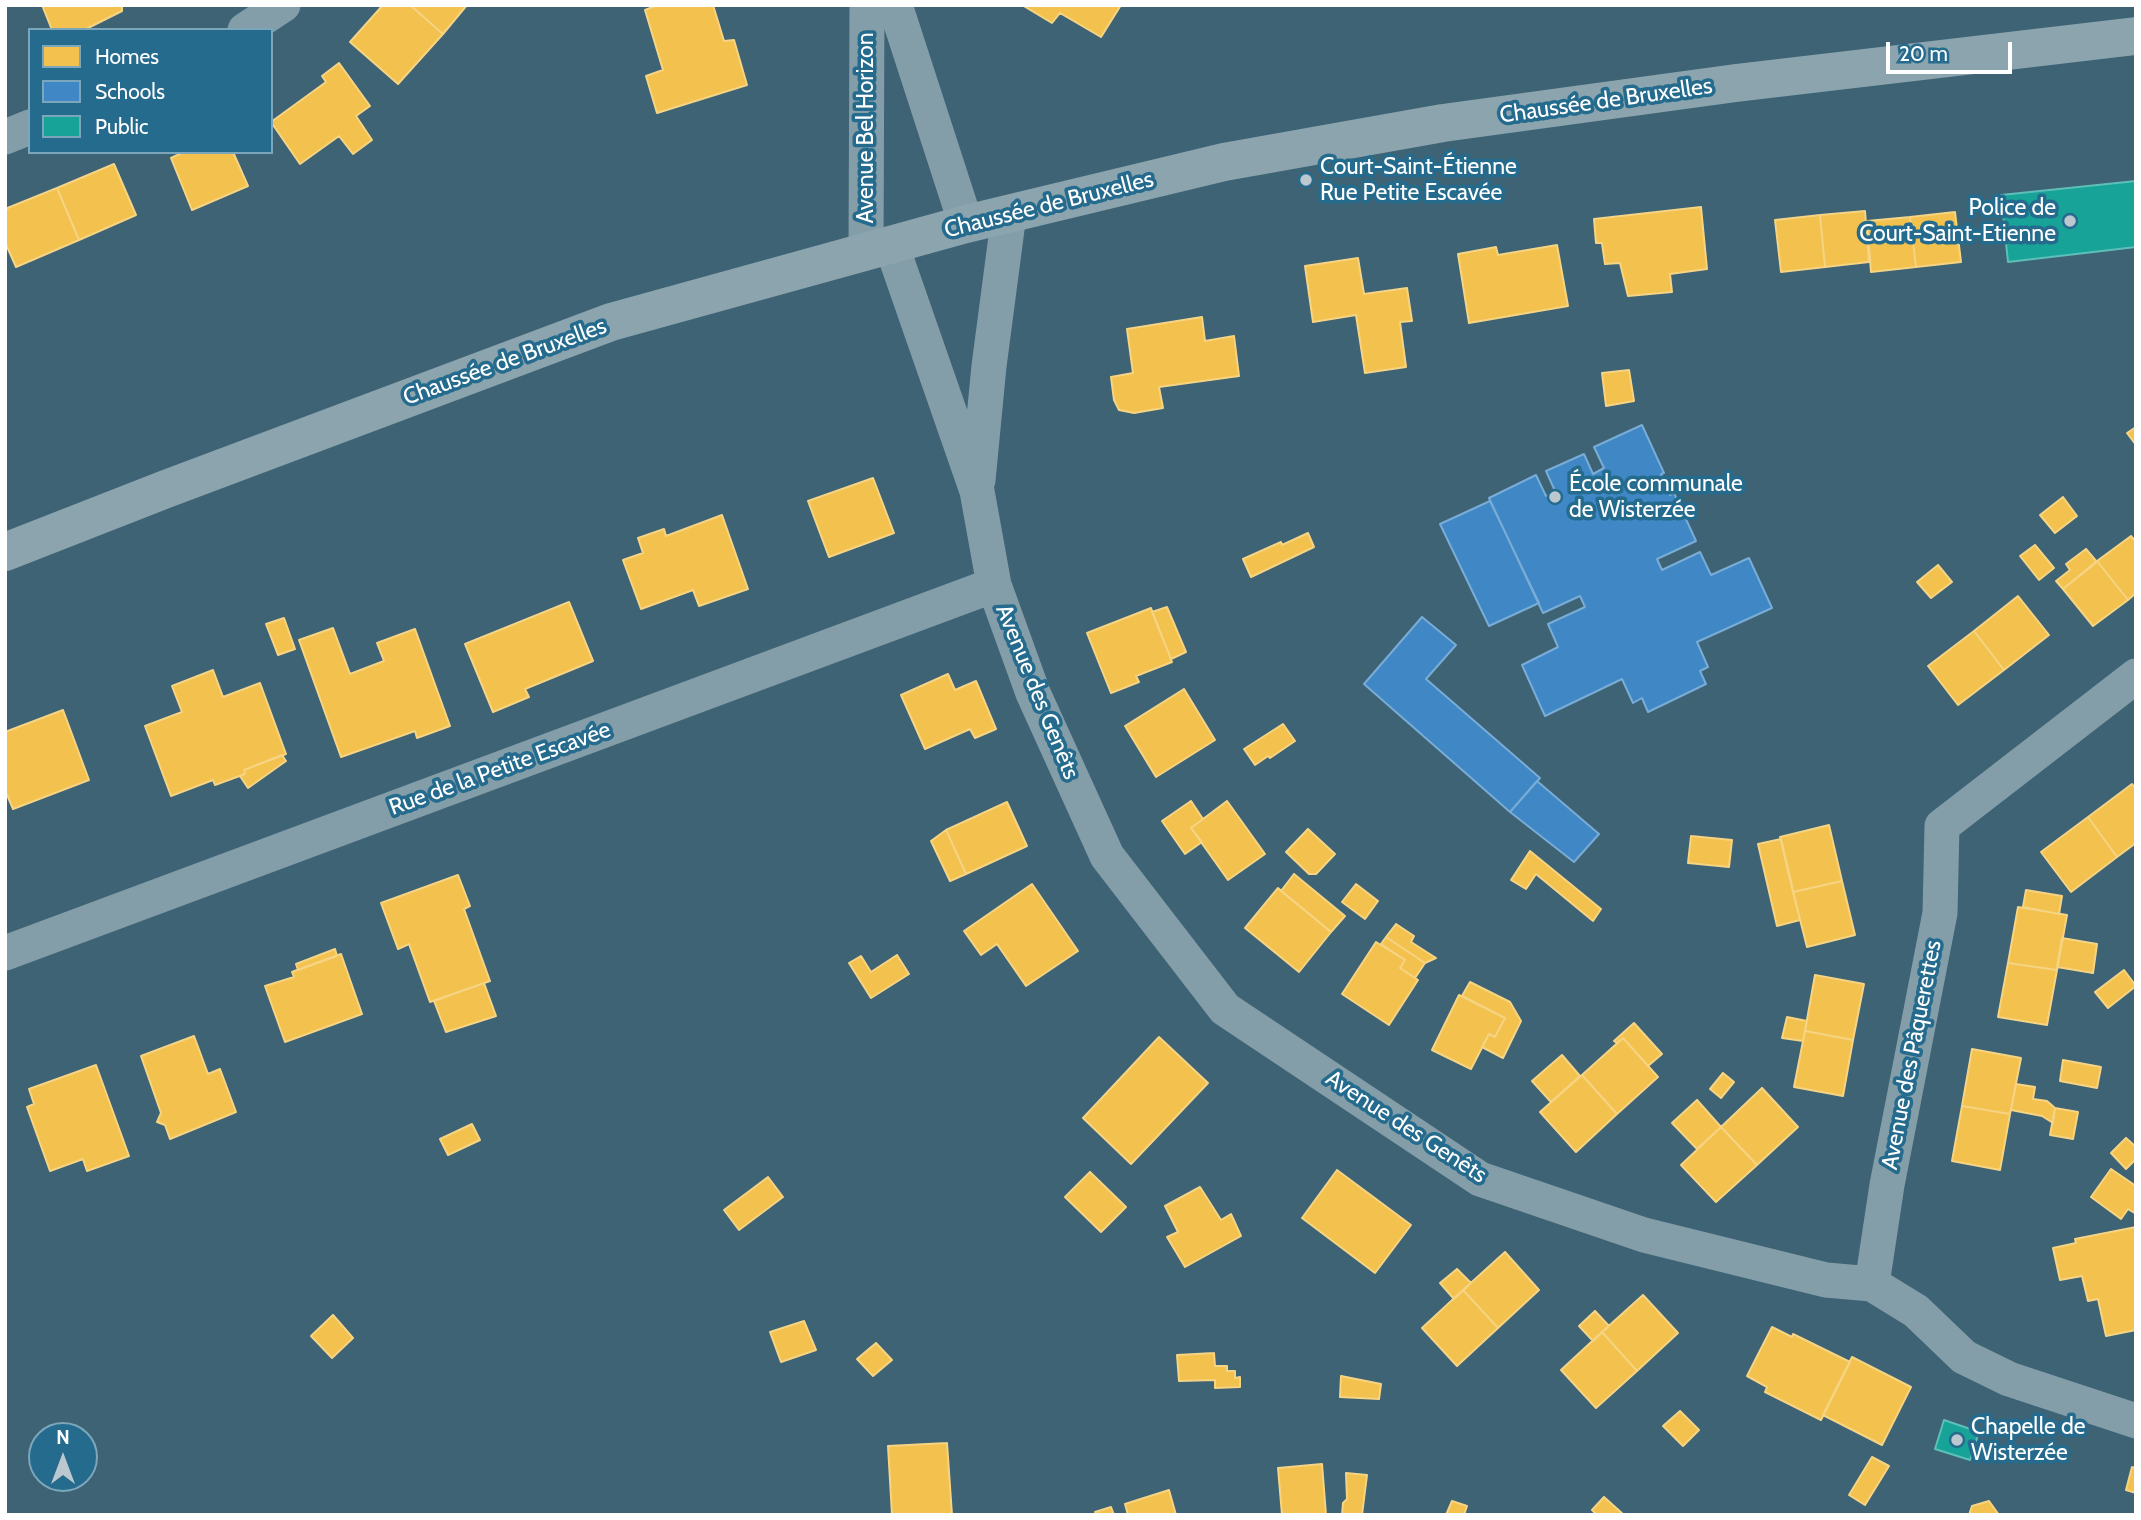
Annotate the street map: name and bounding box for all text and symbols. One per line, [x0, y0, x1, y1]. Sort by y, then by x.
legend [28, 28, 273, 154]
scale bar [1889, 28, 2015, 72]
street label: Avenue Bel Horizon [852, 32, 880, 224]
text: 20 m [1899, 41, 1948, 66]
text: Homes [95, 44, 159, 69]
street label: Chaussée de Bruxelles [1498, 72, 1714, 130]
text: Schools [95, 79, 165, 104]
text: Public [95, 114, 149, 139]
place label: Court-Saint-Étienne Rue Petite Escavée [1320, 153, 1517, 207]
street label: Chaussée de Bruxelles [942, 166, 1156, 244]
marker: Court-Saint-Étienne Rue Petite Escavée [1298, 172, 1314, 188]
place label: Police de Court-Saint-Etienne [1859, 194, 2056, 248]
marker: Police de Court-Saint-Etienne [2062, 213, 2078, 229]
street label: Chaussée de Bruxelles [400, 312, 610, 412]
place label: École communale de Wisterzée [1569, 470, 1743, 524]
marker: École communale de Wisterzée [1547, 489, 1563, 505]
street label: Avenue des Genêts [989, 600, 1085, 784]
street label: Rue de la Petite Escavée [385, 716, 615, 822]
street label: Avenue des Pâquerettes [1876, 938, 1948, 1172]
street label: Avenue des Genêts [1320, 1065, 1492, 1189]
place label: Chapelle de Wisterzée [1971, 1413, 2085, 1467]
north arrow [28, 1422, 98, 1492]
text: N [56, 1426, 70, 1449]
marker: Chapelle de Wisterzée [1949, 1432, 1965, 1448]

